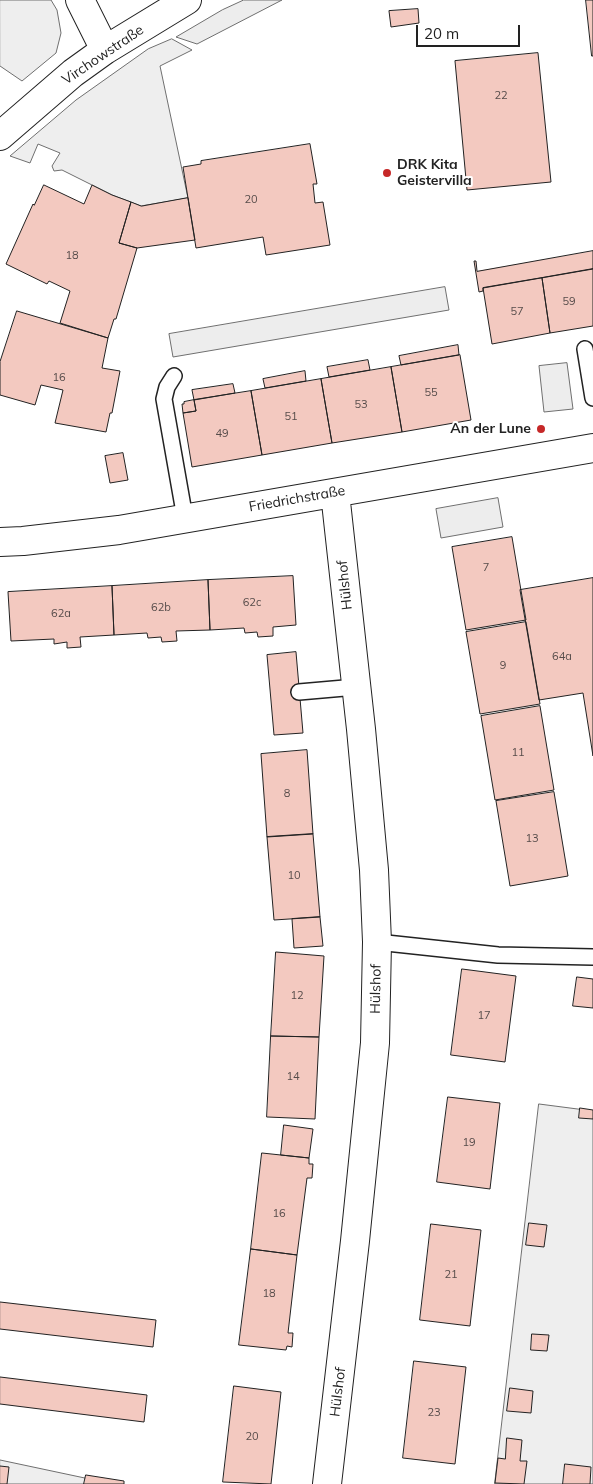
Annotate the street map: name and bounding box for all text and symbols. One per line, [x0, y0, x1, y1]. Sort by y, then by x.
scale bar [418, 15, 522, 47]
street label: Virchowstraße [59, 22, 147, 88]
text: 20 m [424, 24, 459, 43]
house number: 22 [494, 89, 508, 103]
place label: DRK Kita Geistervilla [397, 157, 472, 190]
marker: DRK Kita Geistervilla [381, 167, 393, 179]
house number: 20 [244, 193, 258, 207]
house number: 18 [65, 249, 79, 263]
house number: 59 [562, 295, 576, 309]
house number: 57 [510, 305, 524, 319]
house number: 16 [52, 371, 66, 385]
house number: 55 [424, 386, 438, 400]
house number: 53 [354, 398, 368, 412]
house number: 51 [284, 410, 298, 424]
place label: An der Lune [450, 421, 531, 437]
marker: An der Lune [535, 423, 547, 435]
house number: 49 [215, 427, 229, 441]
street label: Friedrichstraße [248, 482, 346, 516]
street label: Hülshof [334, 559, 356, 611]
house number: 7 [483, 561, 489, 575]
house number: 62c [243, 596, 261, 610]
house number: 62b [151, 601, 171, 615]
house number: 62a [51, 607, 71, 621]
house number: 64a [552, 650, 572, 664]
house number: 9 [500, 659, 506, 673]
house number: 11 [511, 746, 525, 760]
house number: 8 [284, 787, 290, 801]
house number: 13 [525, 832, 539, 846]
house number: 10 [287, 869, 301, 883]
street label: Hülshof [367, 964, 385, 1014]
house number: 12 [290, 989, 304, 1003]
house number: 17 [477, 1009, 491, 1023]
house number: 14 [286, 1070, 300, 1084]
house number: 19 [462, 1136, 476, 1150]
house number: 16 [272, 1207, 286, 1221]
house number: 21 [444, 1268, 458, 1282]
house number: 18 [262, 1287, 276, 1301]
street label: Hülshof [327, 1366, 349, 1418]
house number: 23 [427, 1406, 441, 1420]
house number: 20 [245, 1430, 259, 1444]

